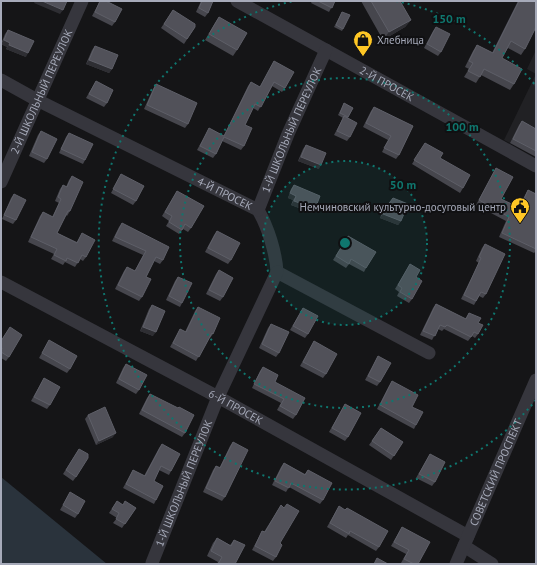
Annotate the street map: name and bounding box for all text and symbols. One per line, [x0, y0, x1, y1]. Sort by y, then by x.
text: 150 m [432, 11, 466, 26]
street label: 2-Й ШКОЛЬНЫЙ ПЕРЕУЛОК [7, 27, 76, 156]
shop icon: Хлебница [352, 29, 374, 57]
place label: Хлебница [377, 33, 424, 47]
street label: 2-Й ПРОСЕК [357, 63, 417, 104]
street label: 1-Й ШКОЛЬНЫЙ ПЕРЕУЛОК [259, 64, 325, 195]
text: 100 m [445, 119, 479, 134]
street label: 4-Й ПРОСЕК [195, 174, 255, 213]
text: 50 m [390, 177, 416, 192]
public building icon: Немчиновский культурно-досуговый центр [509, 196, 531, 224]
place label: Немчиновский культурно-досуговый центр [300, 200, 506, 214]
centre of rings [338, 236, 352, 250]
street label: 6-Й ПРОСЕК [206, 386, 266, 428]
street label: 1-Й ШКОЛЬНЫЙ ПЕРЕУЛОК [152, 417, 215, 549]
street label: СОВЕТСКИЙ ПРОСПЕКТ [466, 417, 525, 528]

